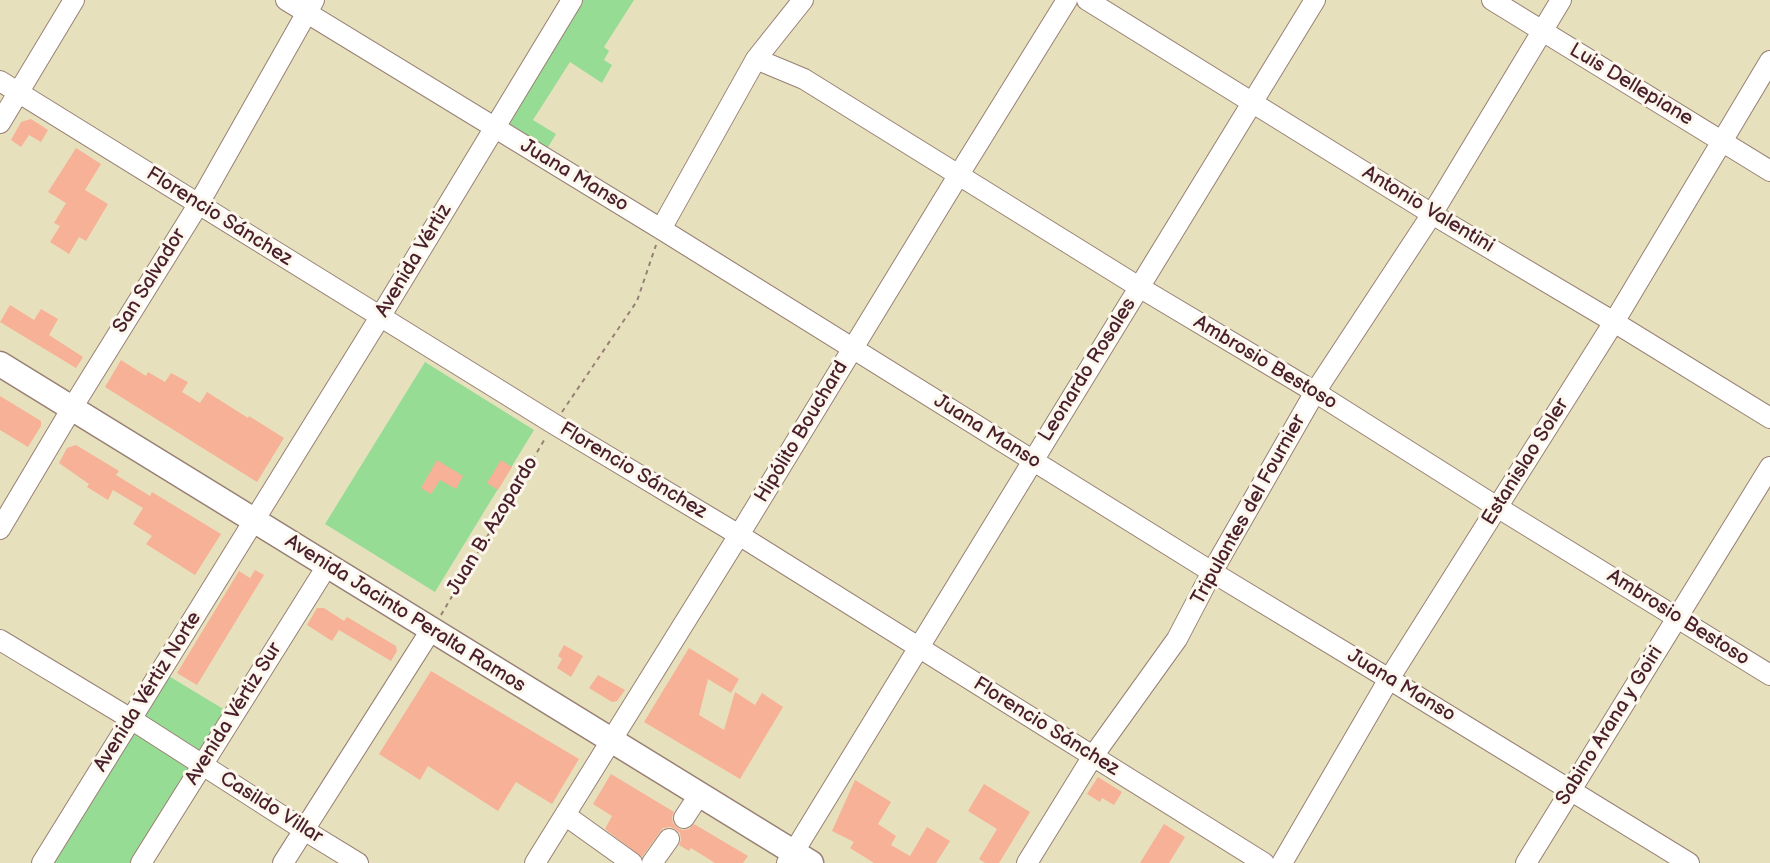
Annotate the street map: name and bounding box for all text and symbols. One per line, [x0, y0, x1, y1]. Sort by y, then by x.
street label: Luis Dellepiane [1565, 39, 1697, 131]
street label: Juana Manso [516, 134, 632, 218]
street label: Antonio Valentini [1358, 161, 1498, 259]
street label: Florencio Sánchez [142, 162, 296, 272]
street label: Avenida Vértiz [371, 200, 457, 322]
street label: San Salvador [108, 224, 192, 338]
street label: Leonardo Rosales [1034, 294, 1142, 446]
street label: Ambrosio Bestoso [1189, 311, 1341, 415]
street label: Hipólito Bouchard [750, 357, 854, 507]
street label: Juana Manso [929, 390, 1045, 474]
street label: Estanislao Soler [1477, 394, 1575, 530]
street label: Tripulantes del Fournier [1187, 411, 1311, 609]
street label: Florencio Sánchez [555, 418, 711, 524]
street label: Juan B. Azopardo [442, 452, 544, 600]
street label: Avenida Jacinto Peralta Ramos [280, 530, 530, 698]
street label: Ambrosio Bestoso [1602, 565, 1754, 671]
street label: Avenida Vértiz Norte [89, 607, 207, 777]
street label: Avenida Vértiz Sur [180, 638, 288, 790]
street label: Sabino Arana y Goiri [1551, 642, 1669, 810]
street label: Juana Manso [1343, 644, 1459, 728]
street label: Florencio Sánchez [969, 672, 1123, 782]
street label: Casildo Villar [215, 767, 327, 849]

